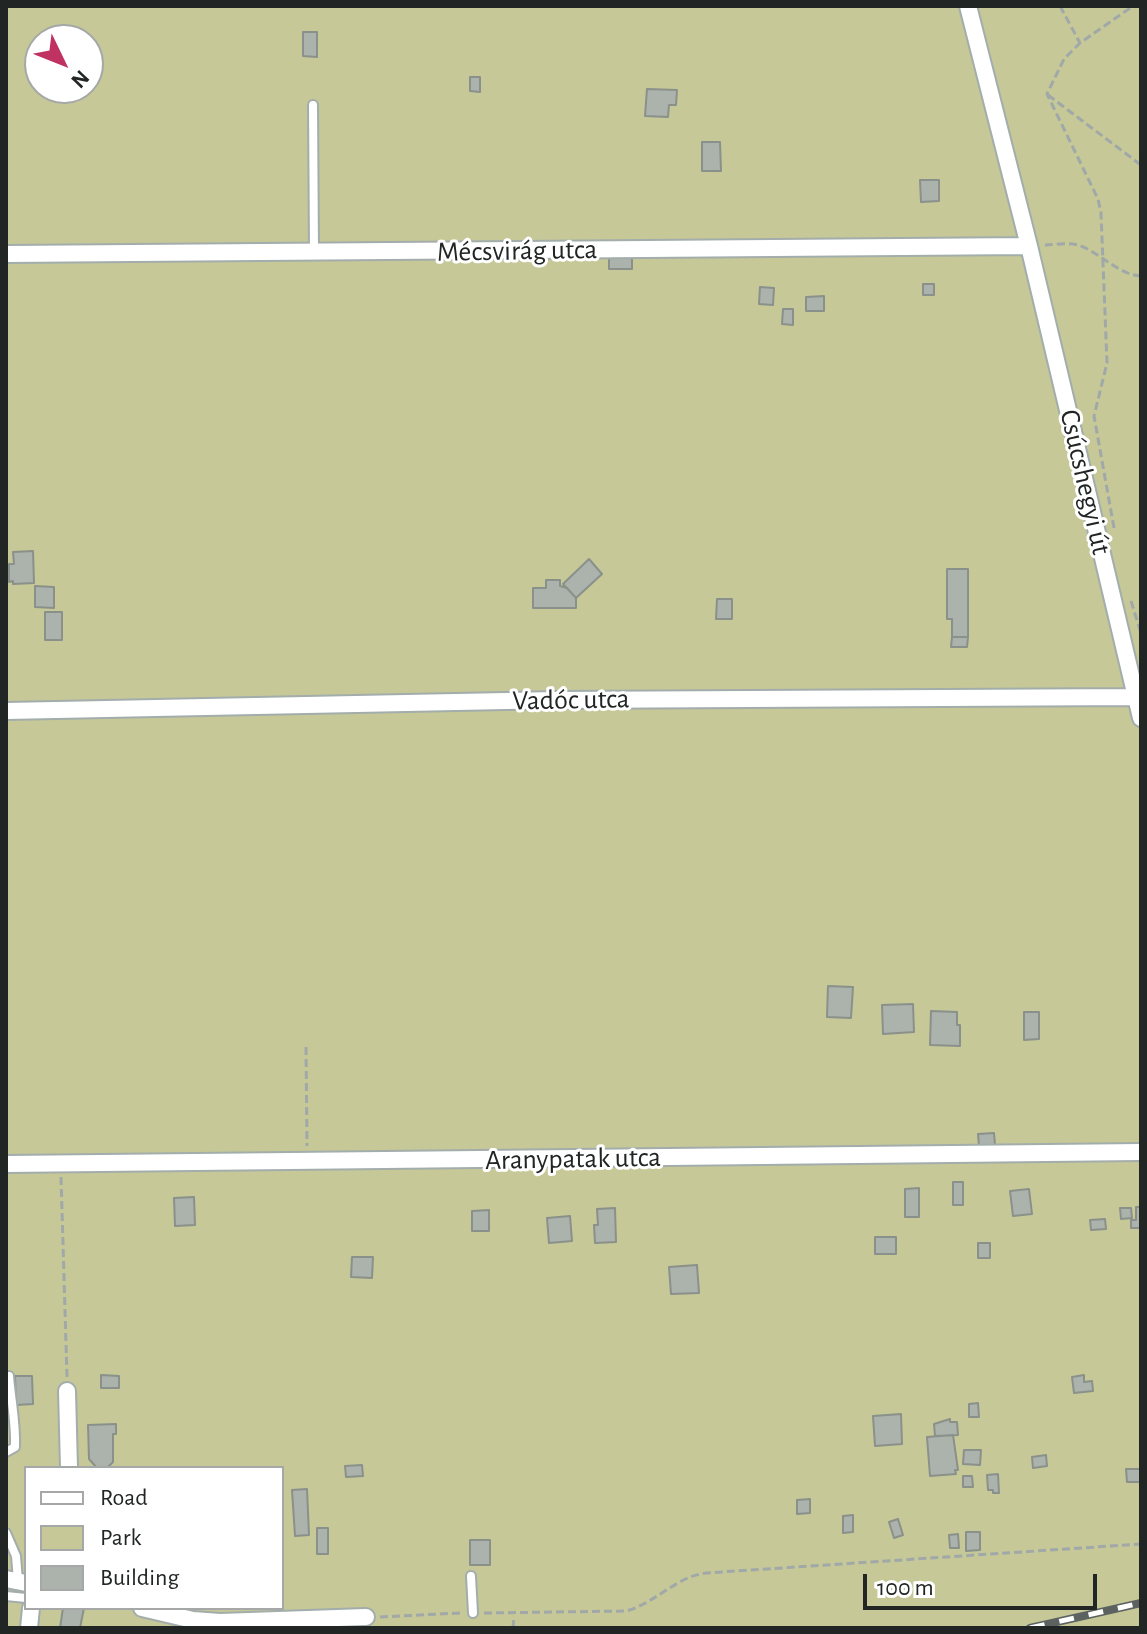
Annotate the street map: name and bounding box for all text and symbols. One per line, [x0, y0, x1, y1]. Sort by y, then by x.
north arrow [24, 24, 104, 104]
text: N [67, 66, 93, 92]
street label: Mécsvirág utca [437, 233, 597, 269]
street label: Csúcshegyi út [1052, 406, 1118, 558]
street label: Vadóc utca [512, 682, 630, 718]
street label: Aranypatak utca [485, 1141, 661, 1177]
legend [24, 1466, 284, 1610]
text: Road [100, 1486, 148, 1510]
text: Park [100, 1526, 141, 1550]
scale bar [867, 1558, 1101, 1608]
text: Building [100, 1566, 179, 1590]
text: 100 m [877, 1576, 934, 1600]

